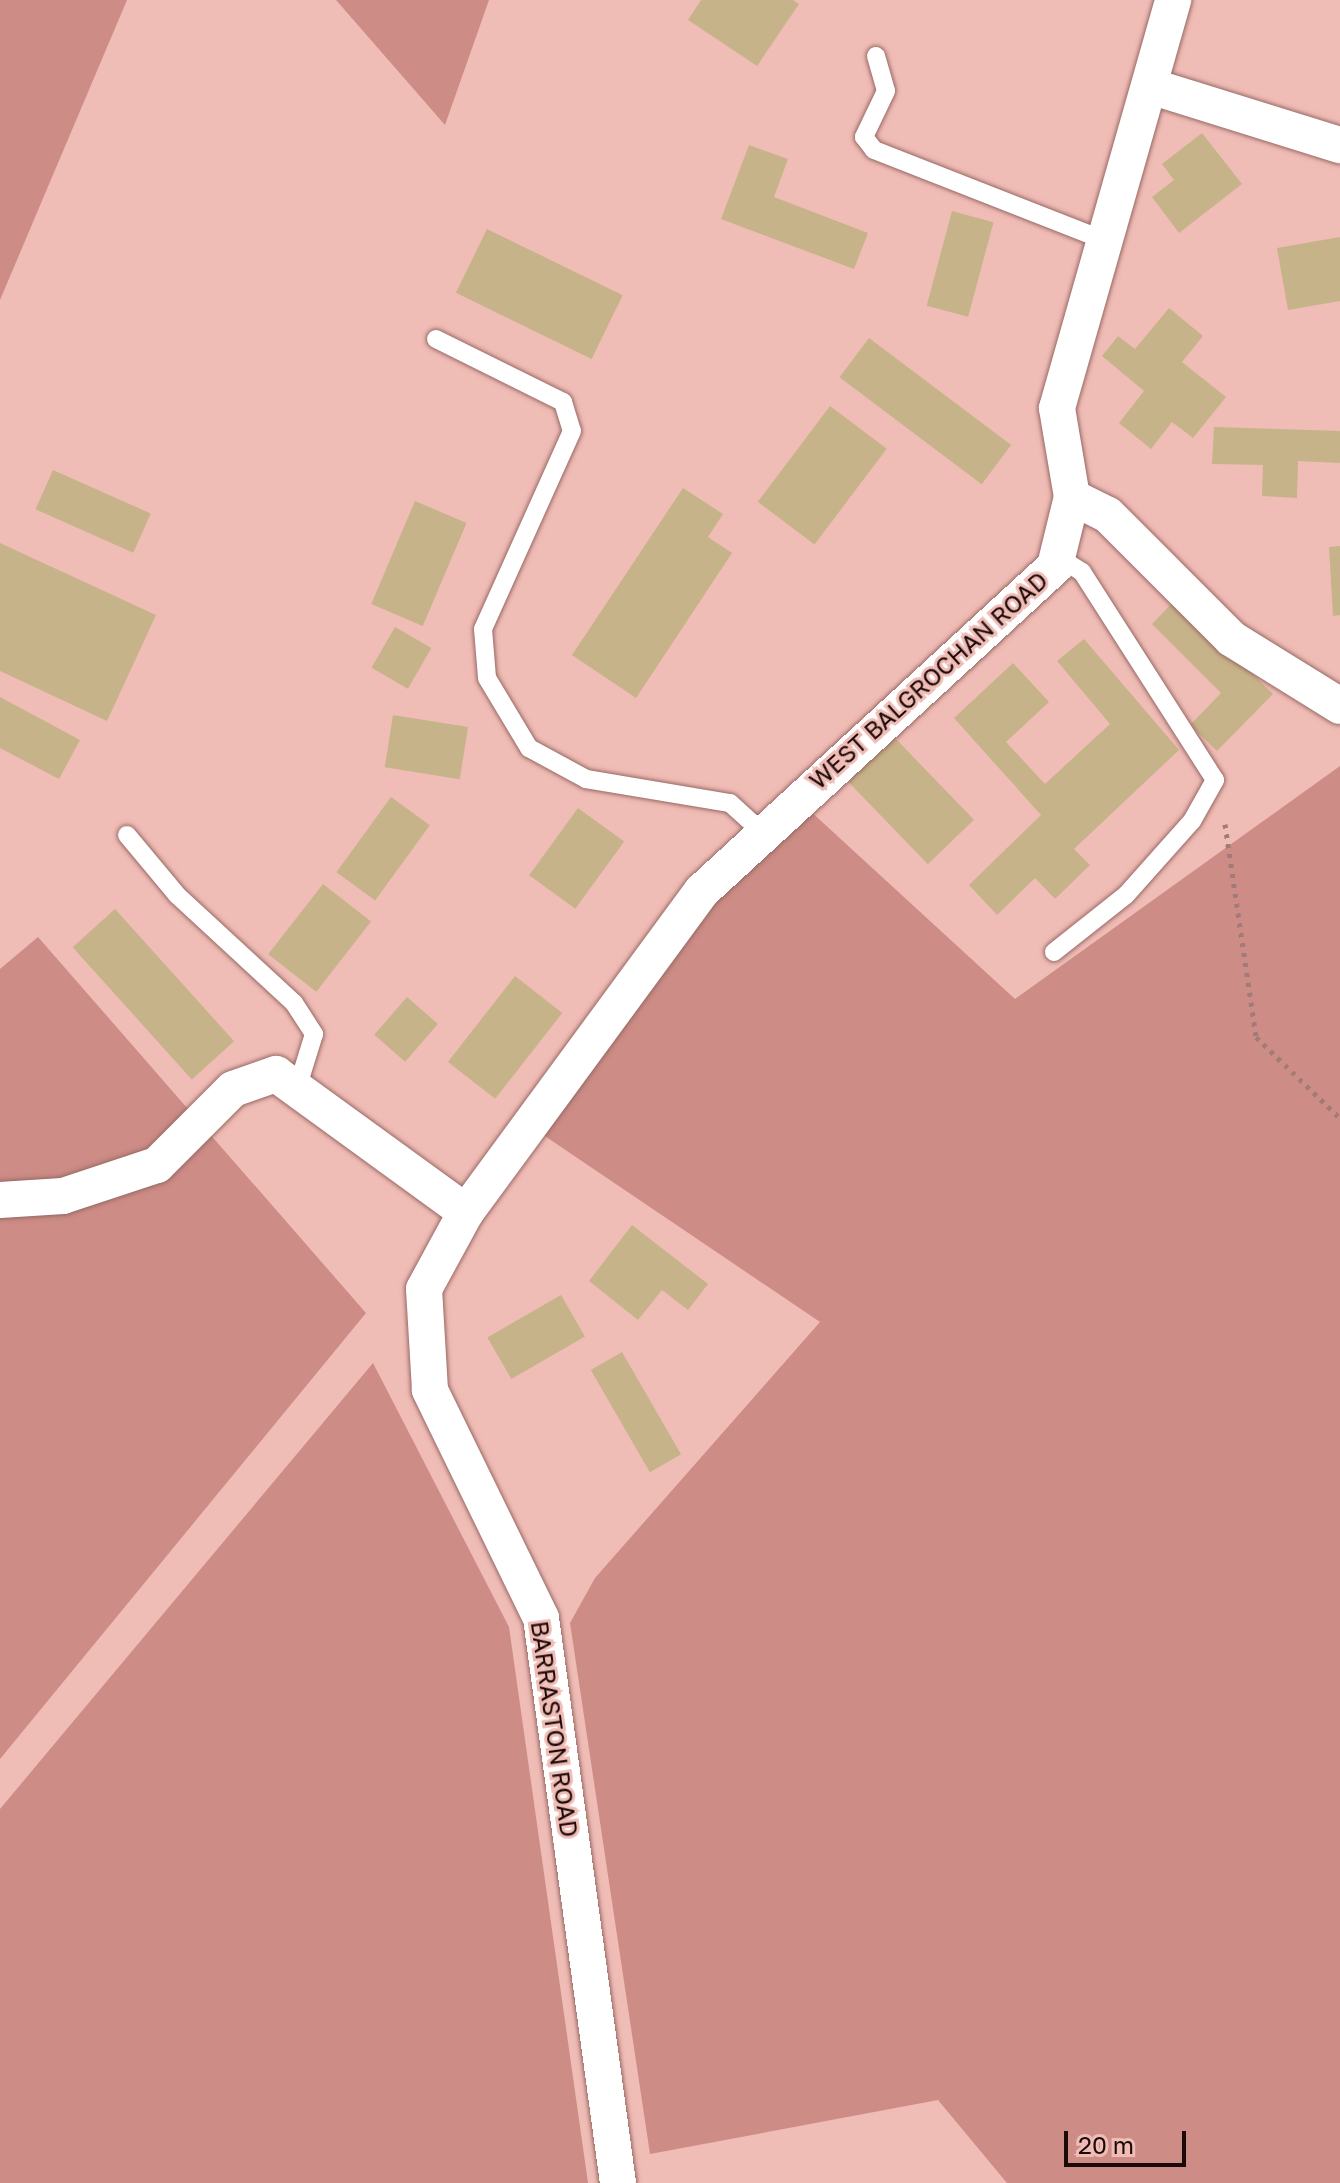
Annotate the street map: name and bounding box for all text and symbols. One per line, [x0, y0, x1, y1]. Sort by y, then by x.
street label: WEST BALGROCHAN ROAD [803, 565, 1053, 795]
street label: BARRASTON ROAD [526, 1619, 584, 1839]
scale bar [1068, 2115, 1190, 2165]
text: 20 m [1078, 2130, 1134, 2159]

